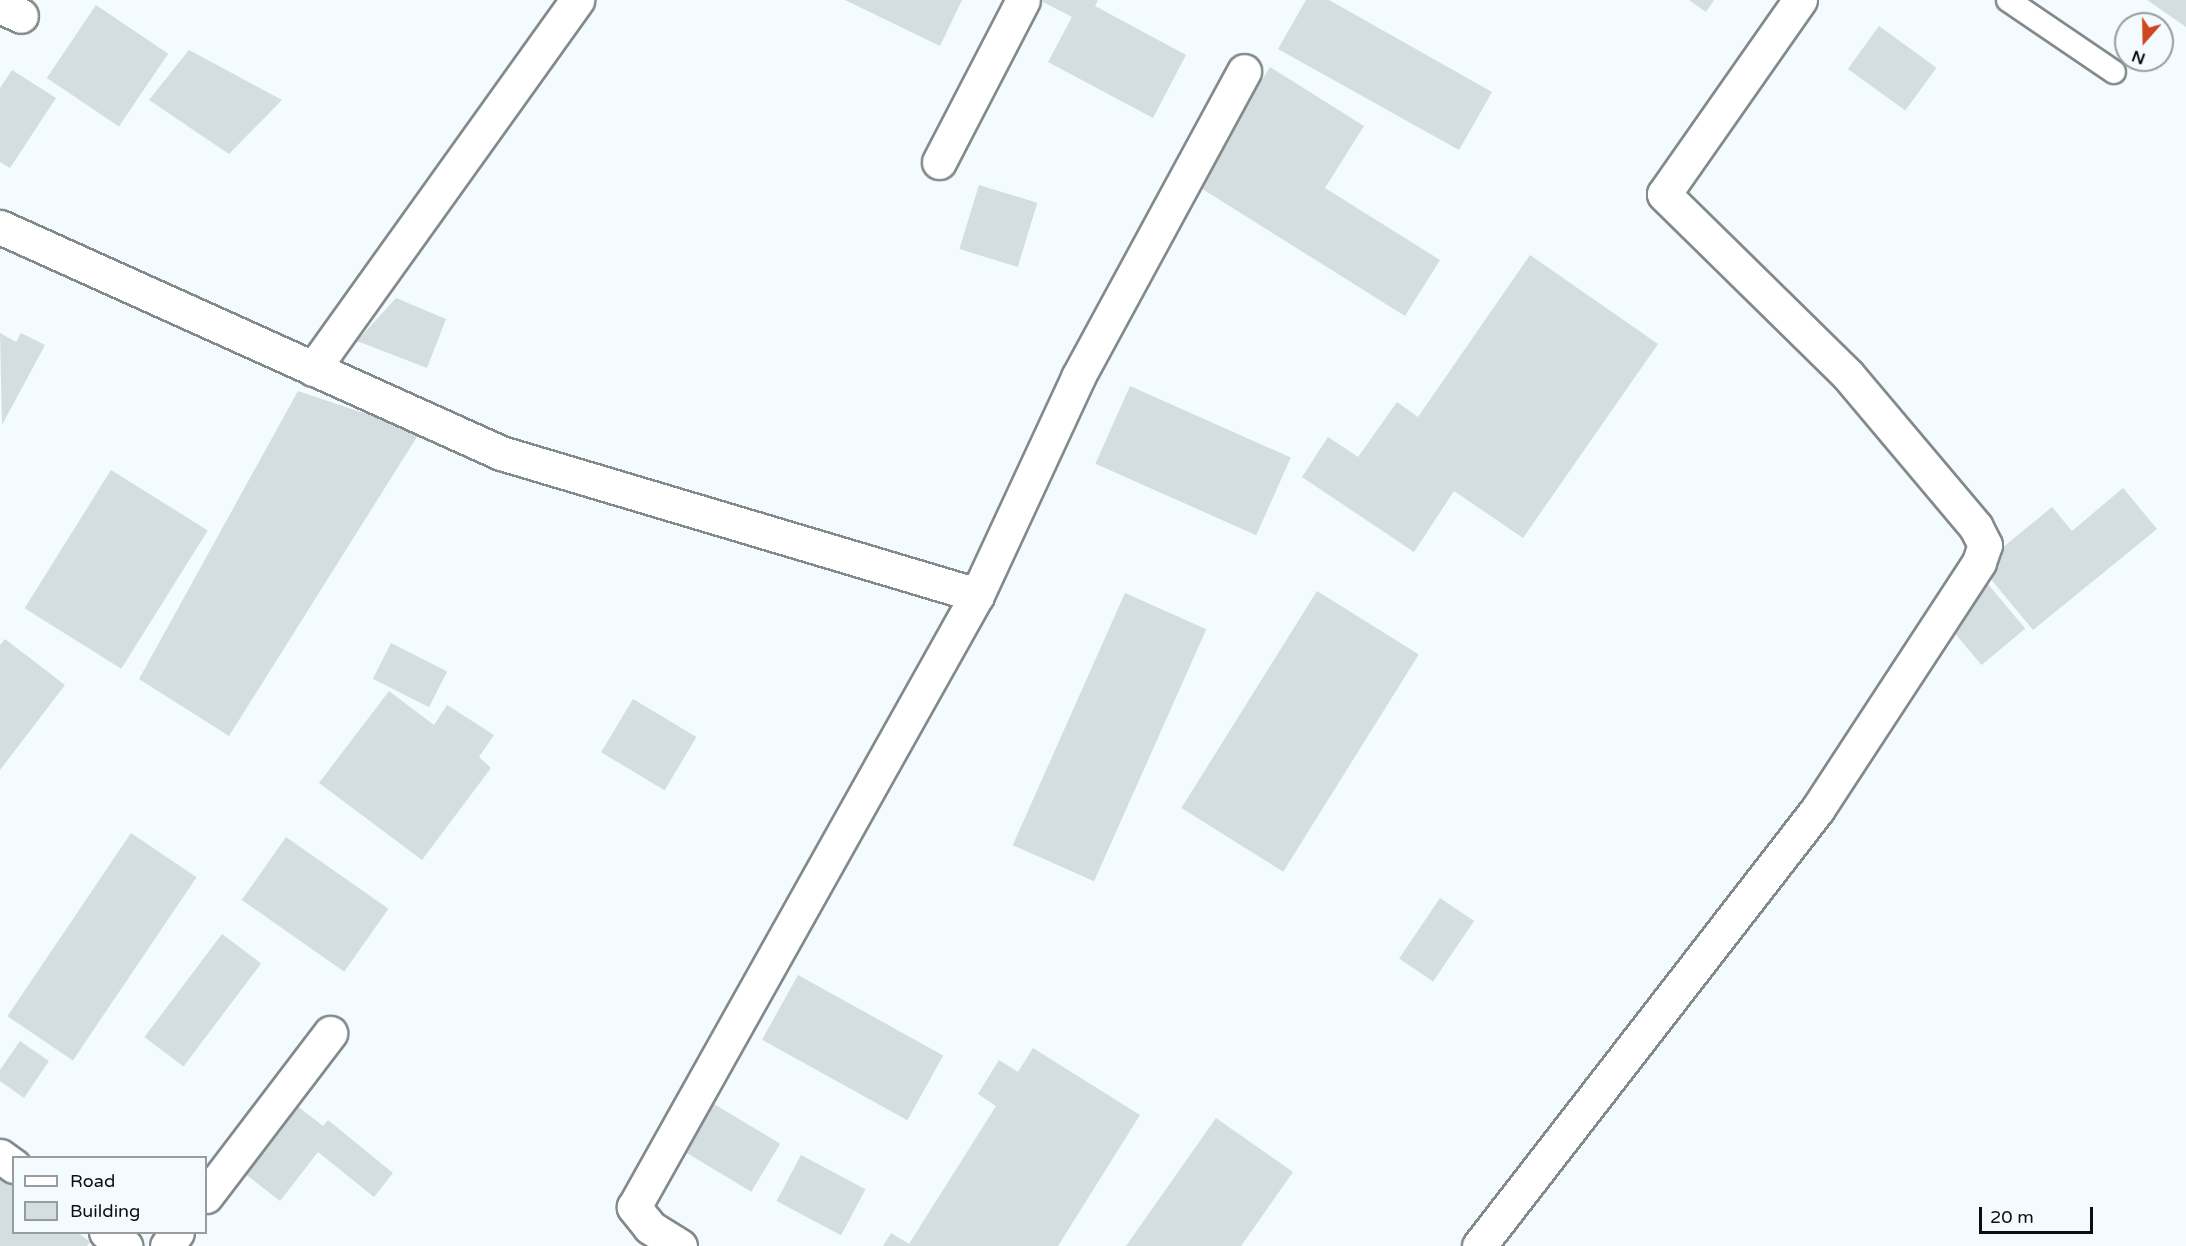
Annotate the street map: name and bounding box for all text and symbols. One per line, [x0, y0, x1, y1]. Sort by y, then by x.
north arrow [2114, 12, 2174, 72]
text: N [2129, 45, 2148, 69]
legend [12, 1156, 207, 1234]
text: Road [70, 1170, 115, 1192]
scale bar [1982, 1195, 2096, 1233]
text: Building [70, 1200, 140, 1222]
text: 20 m [1990, 1206, 2034, 1228]

